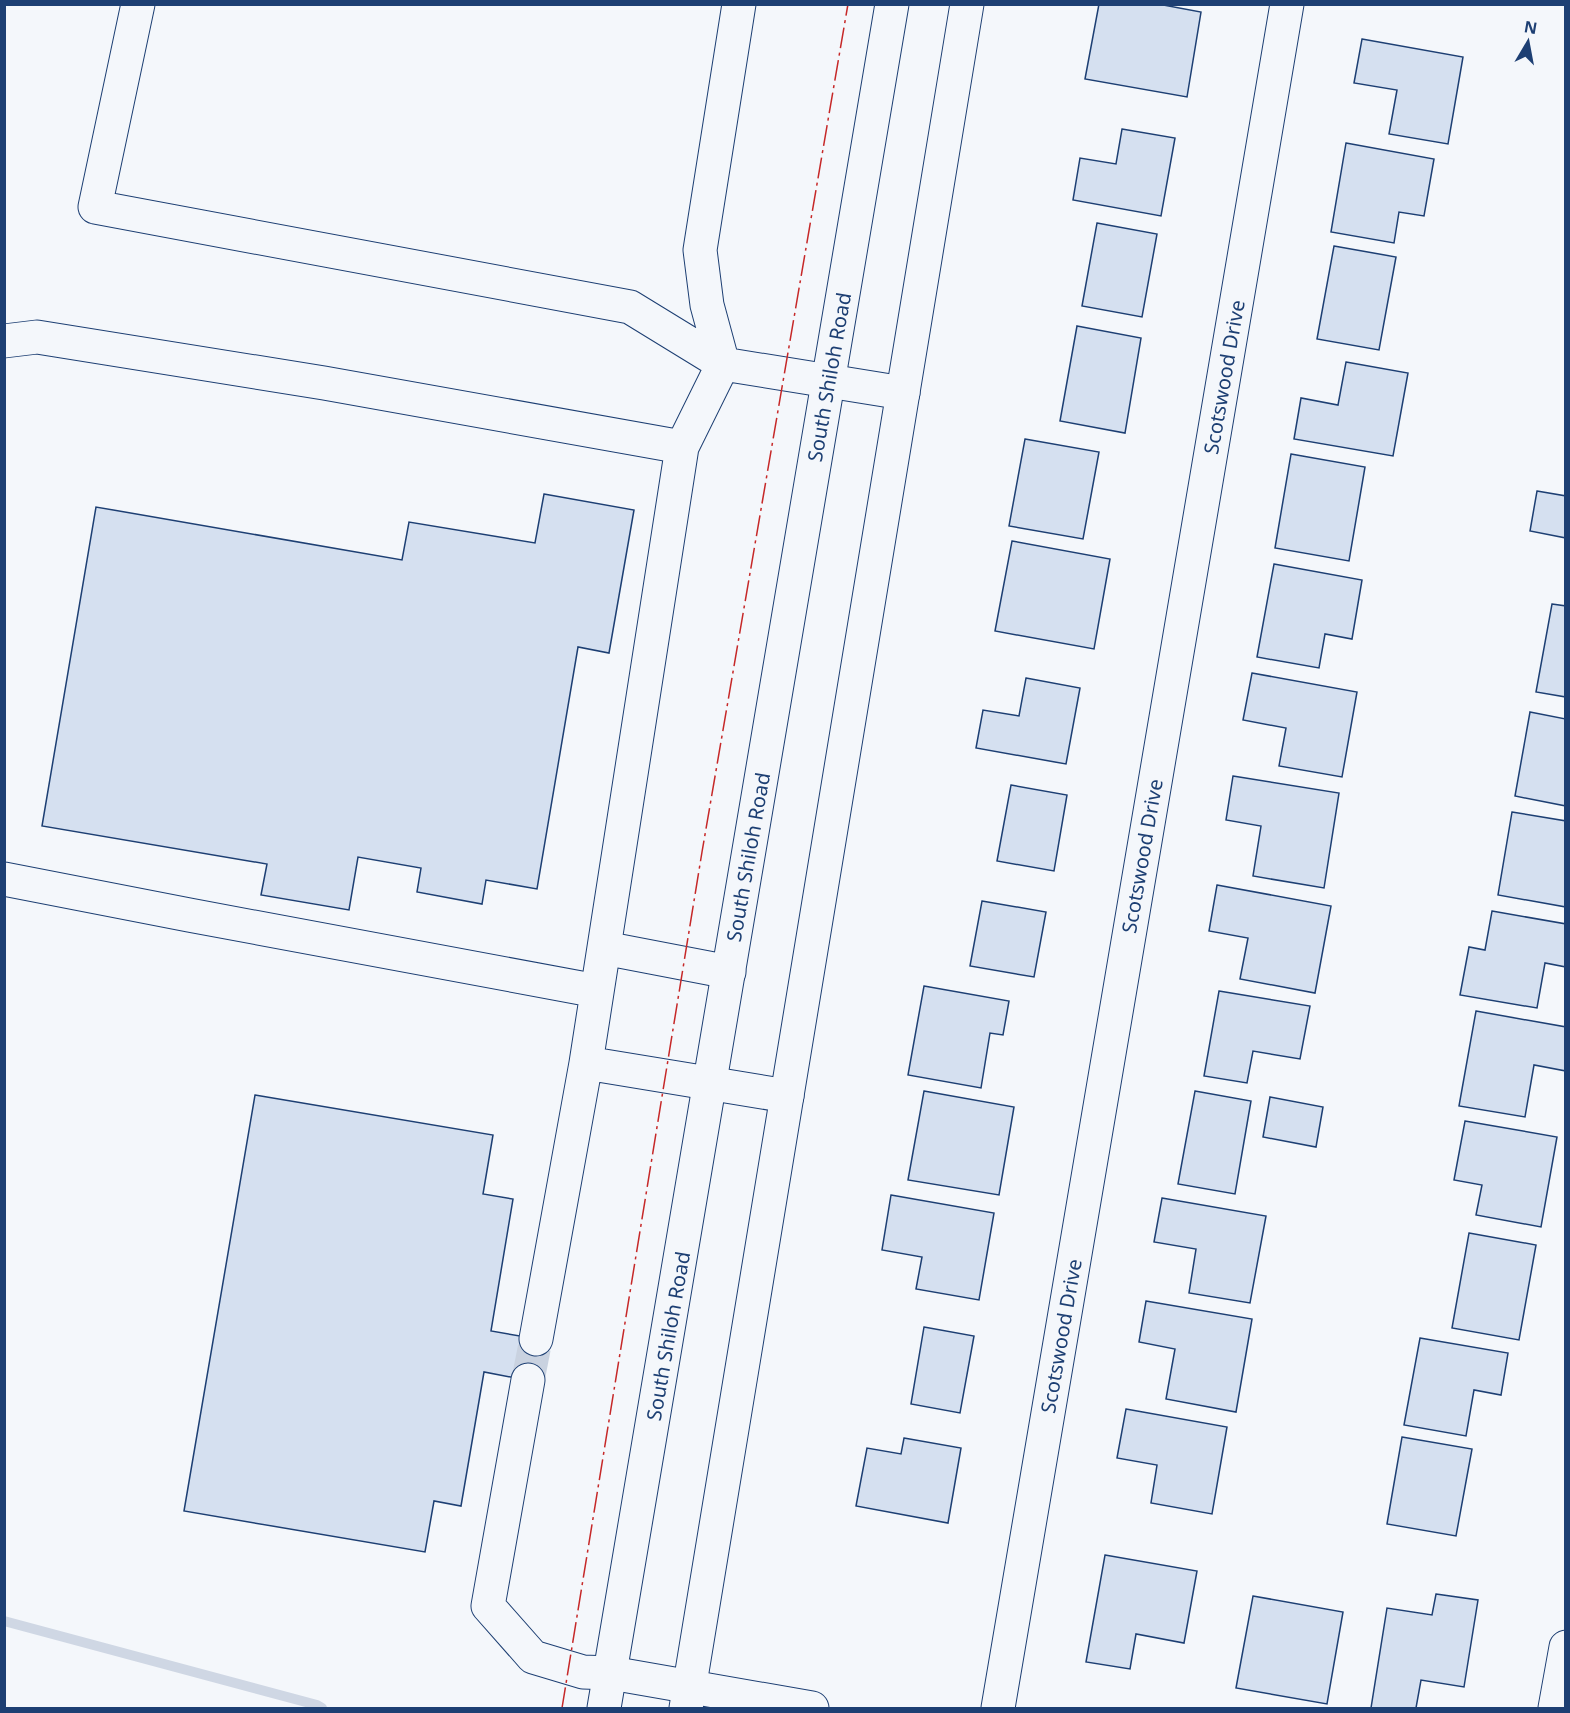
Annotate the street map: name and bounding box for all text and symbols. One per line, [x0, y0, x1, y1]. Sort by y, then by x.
north arrow [1498, 12, 1558, 72]
text: N [1522, 15, 1539, 39]
street label: South Shiloh Road [801, 290, 857, 464]
street label: Scotswood Drive [1197, 298, 1251, 456]
street label: South Shiloh Road [720, 770, 776, 944]
street label: Scotswood Drive [1115, 777, 1169, 935]
street label: South Shiloh Road [640, 1249, 696, 1423]
street label: Scotswood Drive [1034, 1257, 1088, 1415]

